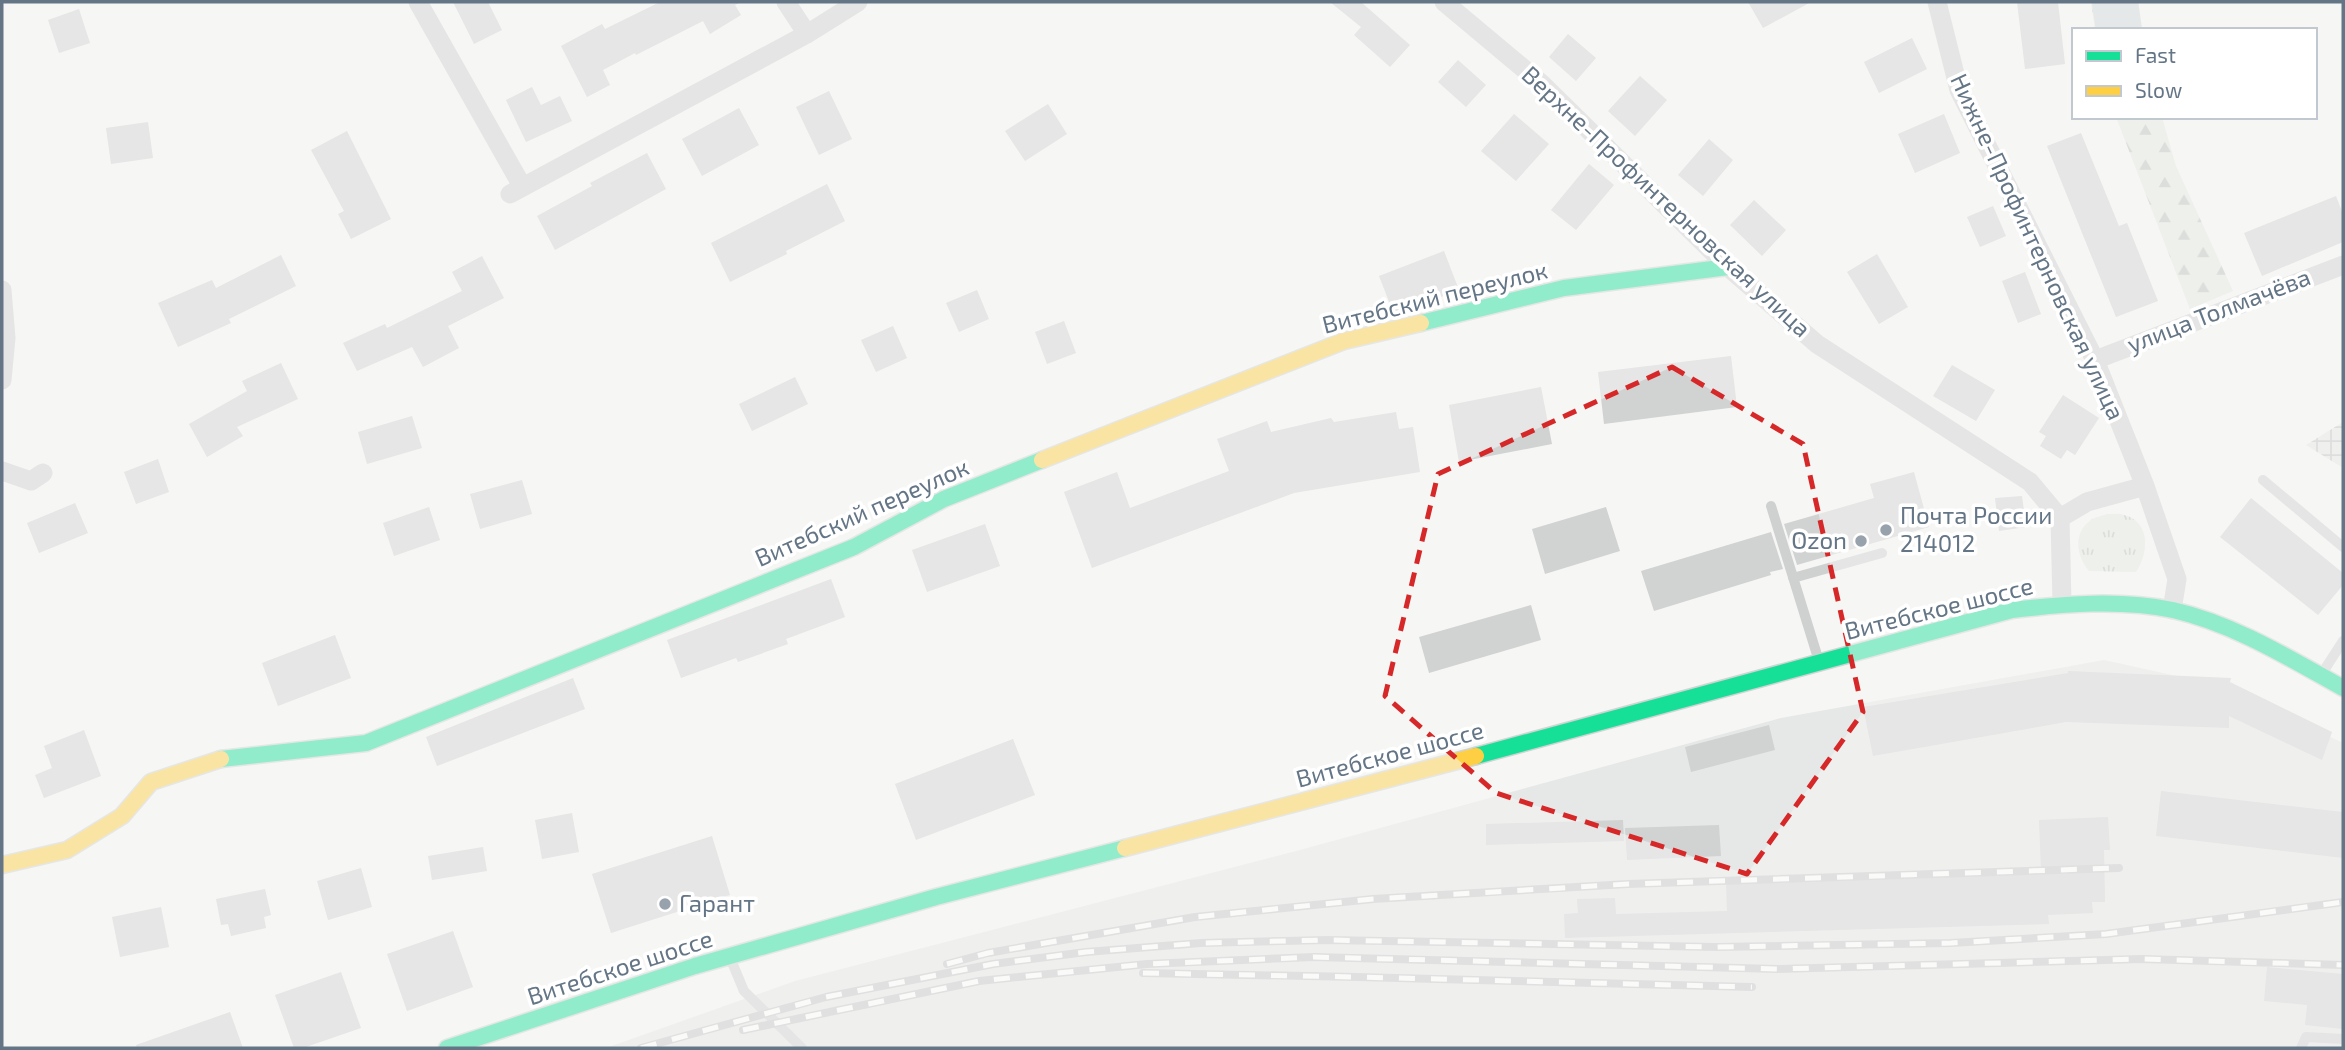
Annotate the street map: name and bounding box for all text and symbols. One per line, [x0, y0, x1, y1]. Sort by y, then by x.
legend [2072, 28, 2317, 119]
text: Fast [2135, 42, 2176, 67]
street label: Верхне-Профинтерновская улица [1516, 59, 1817, 343]
street label: Нижне-Профинтерновская улица [1944, 69, 2132, 424]
text: Slow [2135, 77, 2182, 102]
street label: Витебский переулок [1319, 254, 1551, 340]
street label: улица Толмачёва [2123, 261, 2315, 359]
street label: Витебский переулок [750, 451, 973, 573]
place label: Почта России 214012 [1900, 500, 2052, 557]
marker: Почта России 214012 [1878, 522, 1894, 538]
place label: Ozon [1791, 525, 1847, 554]
marker: Ozon [1853, 533, 1869, 549]
street label: Витебское шоссе [1841, 570, 2036, 645]
street label: Витебское шоссе [1293, 715, 1487, 793]
place label: Гарант [679, 888, 755, 917]
marker: Гарант [657, 896, 673, 912]
street label: Витебское шоссе [523, 923, 716, 1010]

